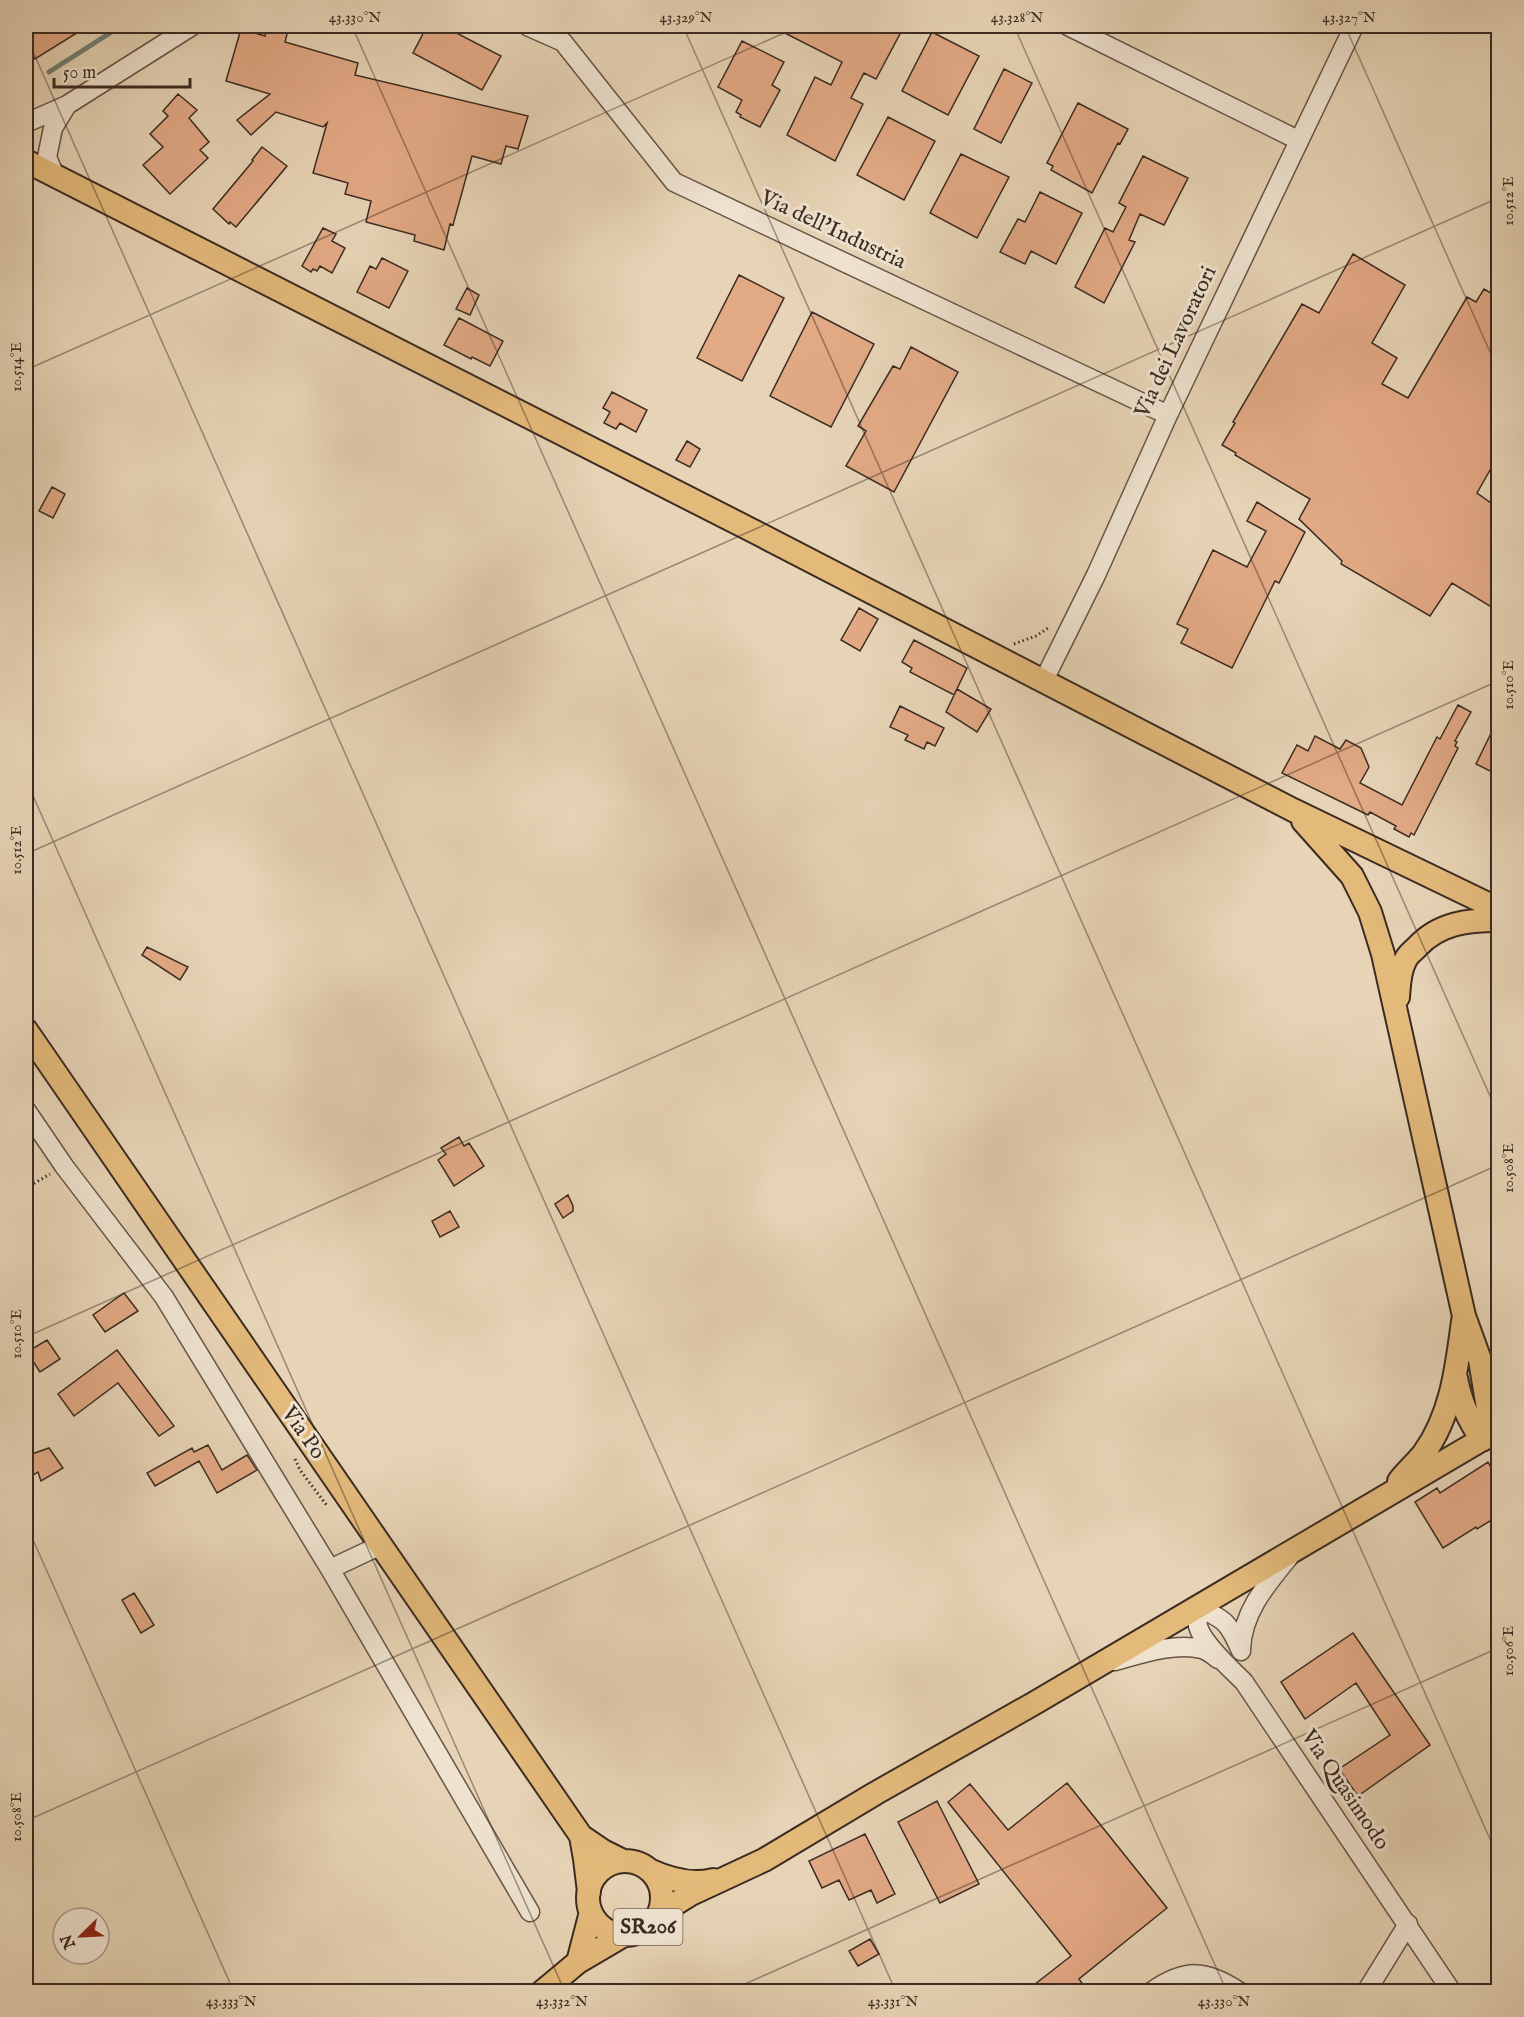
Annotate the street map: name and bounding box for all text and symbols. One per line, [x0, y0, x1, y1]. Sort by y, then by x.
text: 43.330°N [329, 8, 381, 27]
text: 43.329°N [659, 8, 713, 27]
text: 43.328°N [991, 8, 1043, 27]
text: 43.327°N [1322, 8, 1376, 27]
scale bar [54, 51, 190, 89]
text: 50 m [63, 62, 96, 85]
text: 10.512°E [1499, 176, 1518, 226]
street label: Via dell'Industria [755, 184, 911, 276]
street label: Via dei Lavoratori [1128, 262, 1223, 423]
text: 10.514°E [7, 342, 26, 392]
text: 10.510°E [1499, 660, 1518, 710]
text: 10.512°E [7, 825, 26, 875]
text: 10.508°E [1499, 1143, 1518, 1193]
text: 10.510°E [7, 1309, 26, 1359]
street label: Via Po [274, 1400, 331, 1465]
text: 10.506°E [1499, 1626, 1518, 1676]
street label: Via Quasimodo [1294, 1724, 1396, 1856]
text: 10.508°E [7, 1792, 26, 1842]
north arrow [51, 1906, 111, 1966]
road number: SR206 [614, 1909, 682, 1945]
text: N [57, 1931, 81, 1953]
text: 43.333°N [206, 1992, 256, 2011]
text: 43.332°N [536, 1992, 588, 2011]
text: 43.331°N [868, 1992, 918, 2011]
text: 43.330°N [1198, 1992, 1250, 2011]

